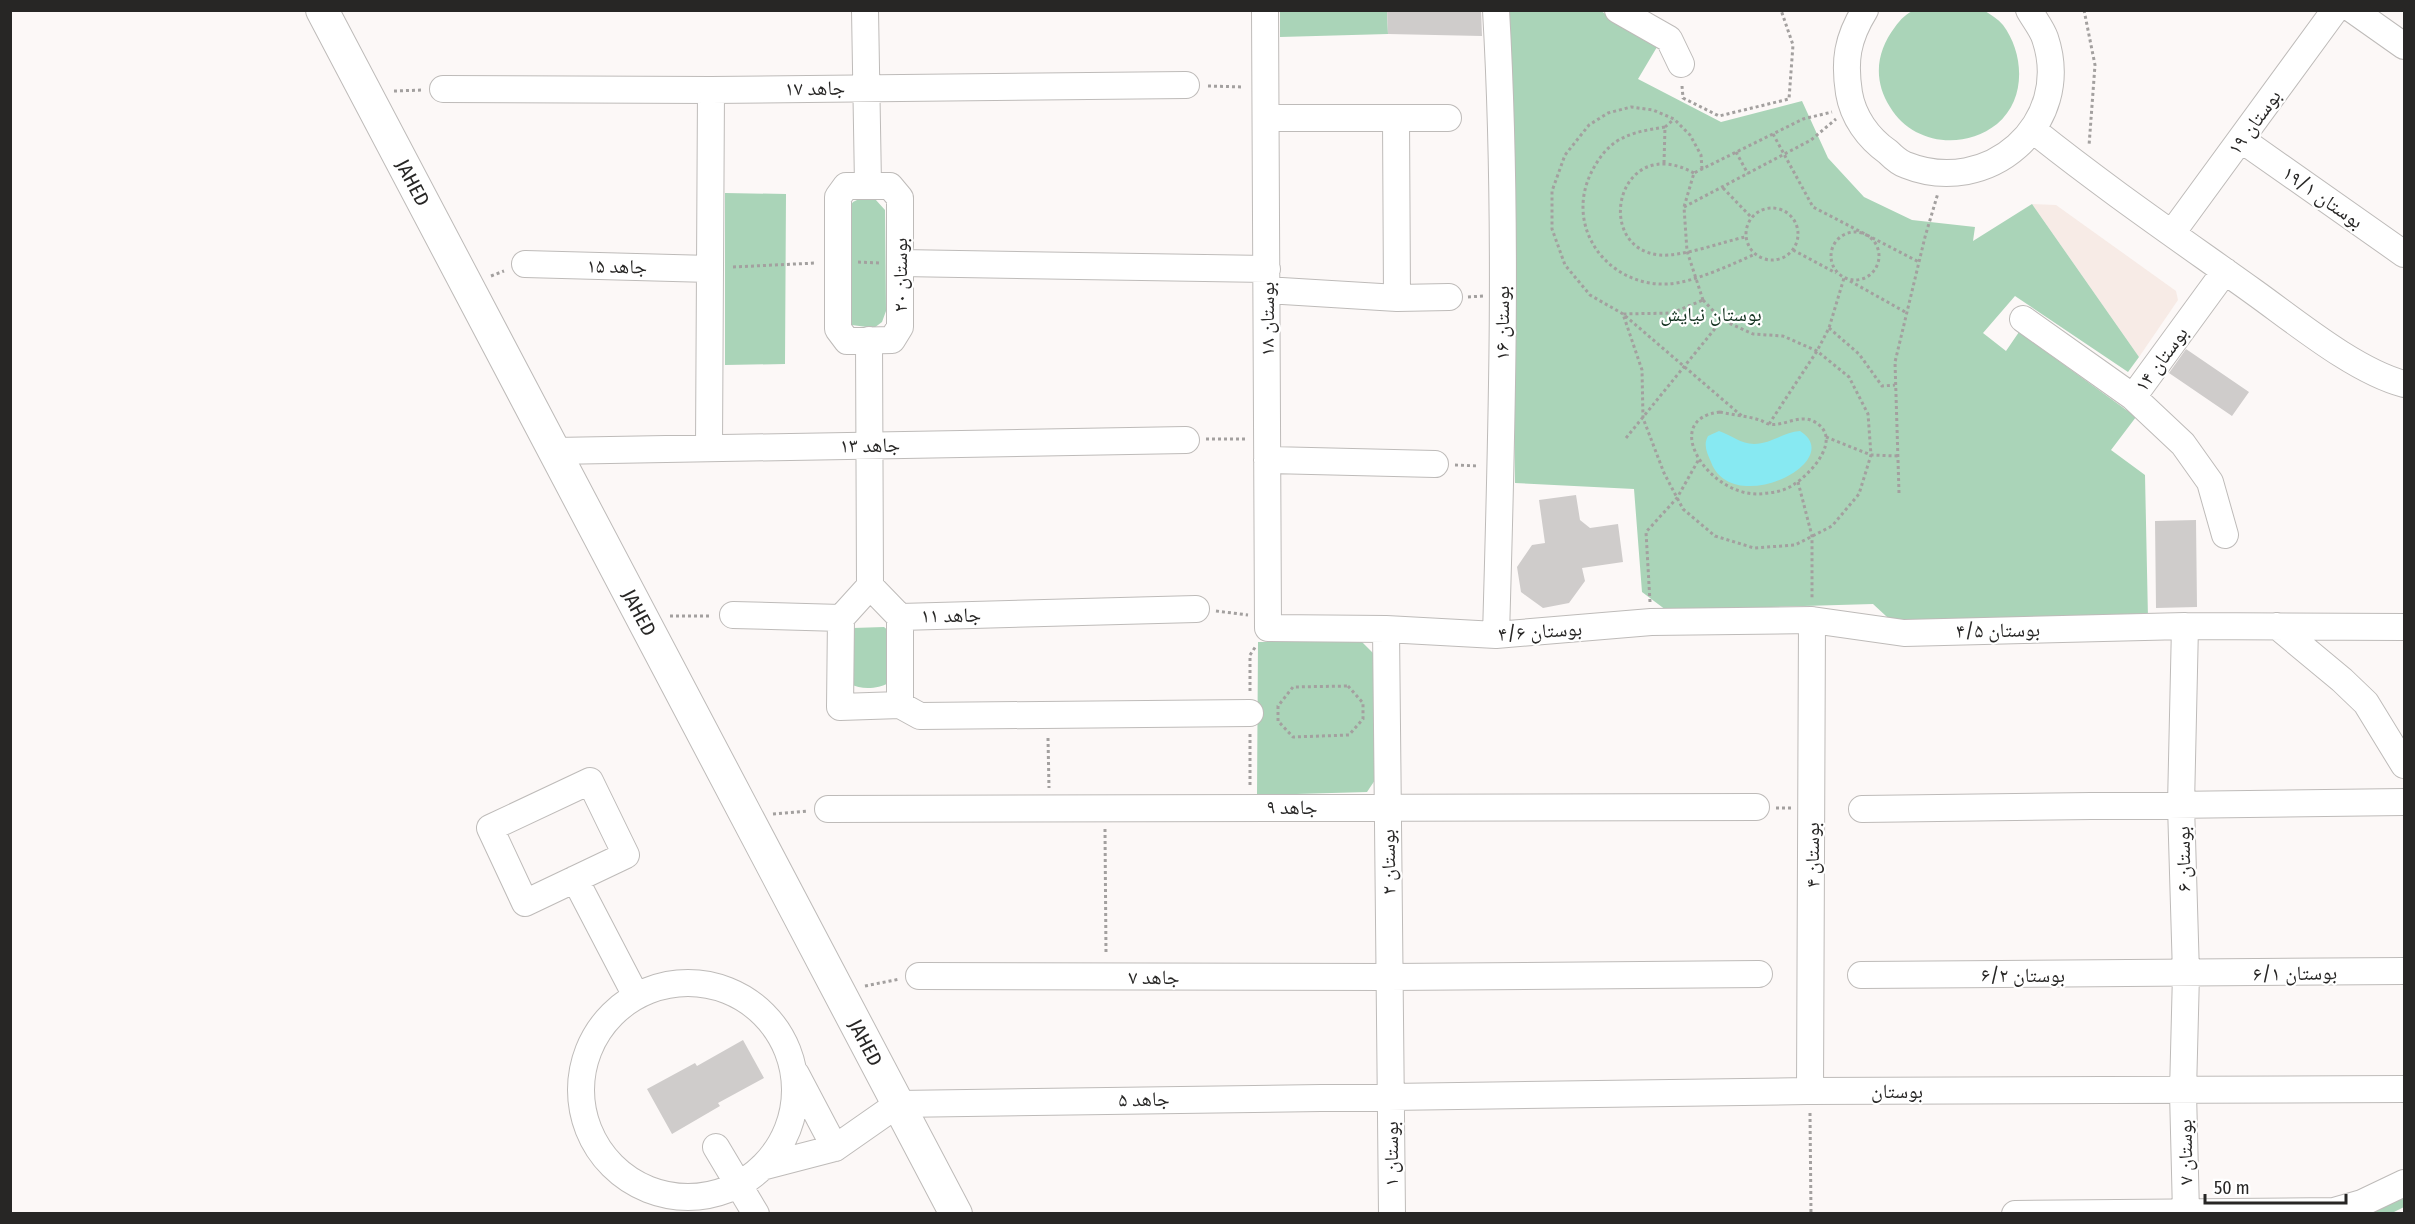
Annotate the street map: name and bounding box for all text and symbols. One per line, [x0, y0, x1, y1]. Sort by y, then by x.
street label: جاهد ۱۷ [785, 75, 846, 101]
street label: بوستان ۱۹ [2222, 85, 2286, 159]
street label: JAHED [391, 155, 435, 210]
street label: بوستان ۱۹/۱ [2278, 160, 2368, 234]
street label: بوستان ۲۰ [888, 238, 912, 312]
street label: جاهد ۱۵ [587, 253, 648, 279]
street label: بوستان ۱۸ [1255, 282, 1279, 356]
street label: بوستان ۱۶ [1490, 286, 1514, 360]
park label: بوستان نیایش [1660, 302, 1762, 326]
street label: بوستان ۱۴ [2129, 322, 2193, 396]
street label: جاهد ۱۳ [840, 432, 901, 458]
street label: JAHED [617, 585, 661, 640]
street label: جاهد ۱۱ [921, 602, 982, 628]
street label: بوستان ۴/۶ [1497, 616, 1583, 646]
street label: بوستان ۴/۵ [1956, 617, 2040, 643]
street label: جاهد ۹ [1266, 795, 1318, 819]
street label: بوستان ۴ [1800, 822, 1824, 888]
street label: بوستان ۶ [2170, 826, 2196, 892]
street label: بوستان ۲ [1375, 829, 1401, 895]
street label: بوستان ۶/۱ [2253, 960, 2337, 986]
street label: بوستان ۶/۲ [1981, 963, 2065, 987]
street label: جاهد ۷ [1128, 965, 1180, 989]
street label: JAHED [844, 1015, 888, 1070]
street label: بوستان [1871, 1079, 1923, 1103]
street label: جاهد ۵ [1118, 1087, 1170, 1111]
street label: بوستان ۷ [2172, 1119, 2198, 1185]
street label: بوستان ۱ [1379, 1121, 1403, 1187]
scale bar [2205, 1167, 2346, 1205]
text: 50 m [2214, 1177, 2250, 1199]

